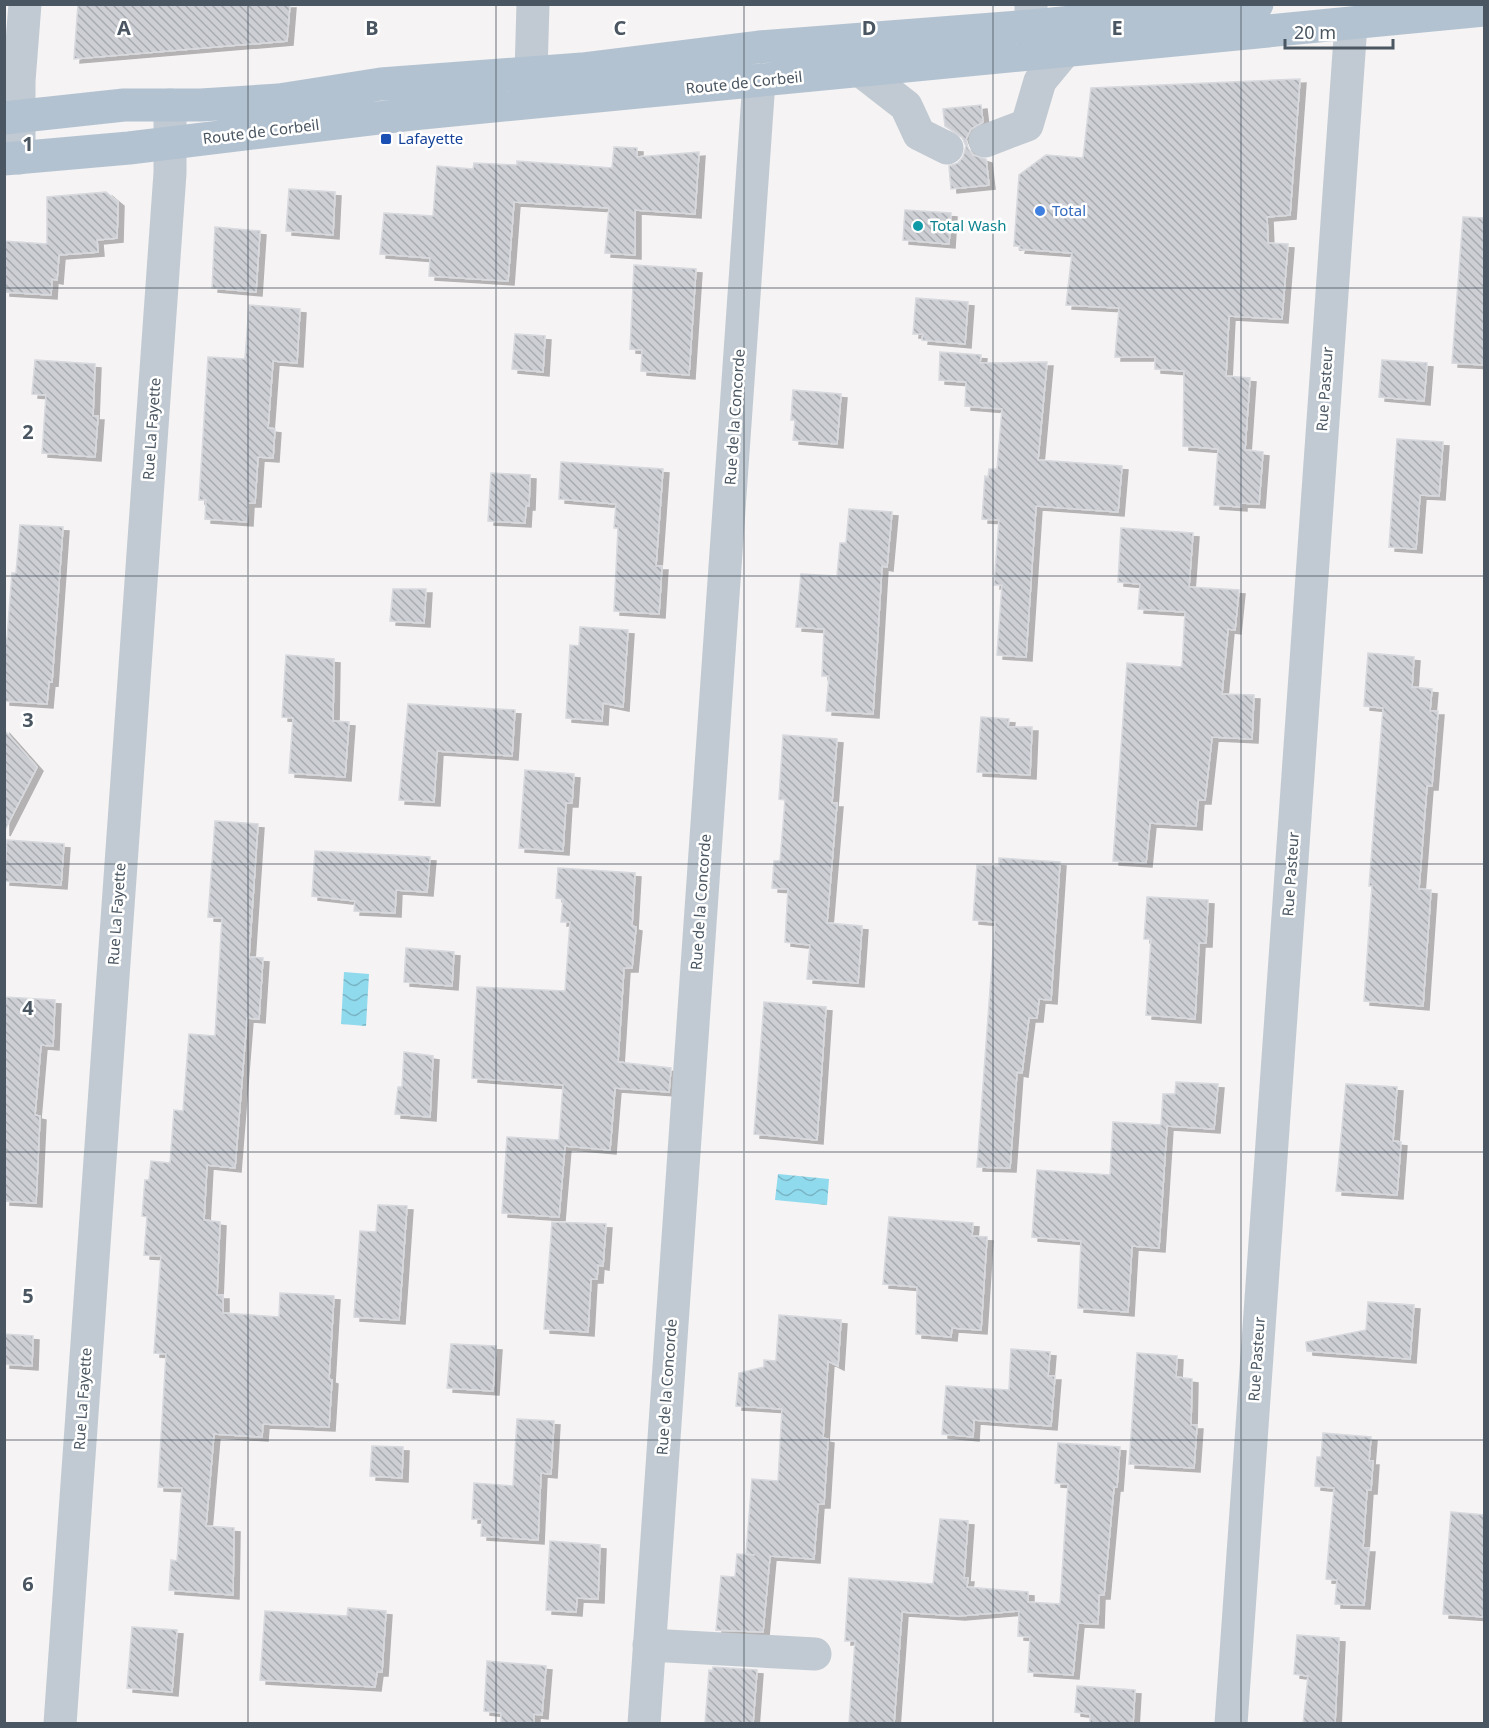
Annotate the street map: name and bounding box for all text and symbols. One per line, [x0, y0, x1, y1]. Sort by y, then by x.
scale bar [1285, 12, 1393, 50]
text: A [117, 14, 131, 41]
text: B [365, 14, 379, 41]
text: C [614, 14, 627, 41]
text: D [862, 14, 876, 41]
text: E [1111, 14, 1123, 41]
text: 20 m [1294, 20, 1336, 44]
street label: Route de Corbeil [685, 66, 803, 98]
street label: Route de Corbeil [201, 114, 320, 148]
place label: Lafayette [398, 128, 463, 148]
text: 1 [22, 130, 34, 157]
marker: Lafayette [379, 132, 393, 146]
place label: Total [1052, 200, 1086, 220]
marker: Total [1033, 204, 1047, 218]
place label: Total Wash [930, 215, 1007, 235]
marker: Total Wash [911, 219, 925, 233]
street label: Rue Pasteur [1311, 346, 1337, 432]
street label: Rue de la Concorde [719, 348, 749, 486]
street label: Rue La Fayette [137, 377, 165, 481]
text: 2 [22, 418, 34, 445]
text: 3 [22, 706, 34, 733]
street label: Rue Pasteur [1277, 831, 1303, 917]
street label: Rue de la Concorde [685, 833, 715, 971]
street label: Rue La Fayette [102, 862, 130, 966]
text: 4 [22, 994, 34, 1021]
text: 5 [22, 1282, 34, 1309]
street label: Rue Pasteur [1243, 1316, 1269, 1402]
street label: Rue de la Concorde [651, 1318, 681, 1456]
street label: Rue La Fayette [68, 1347, 96, 1451]
text: 6 [22, 1570, 34, 1597]

